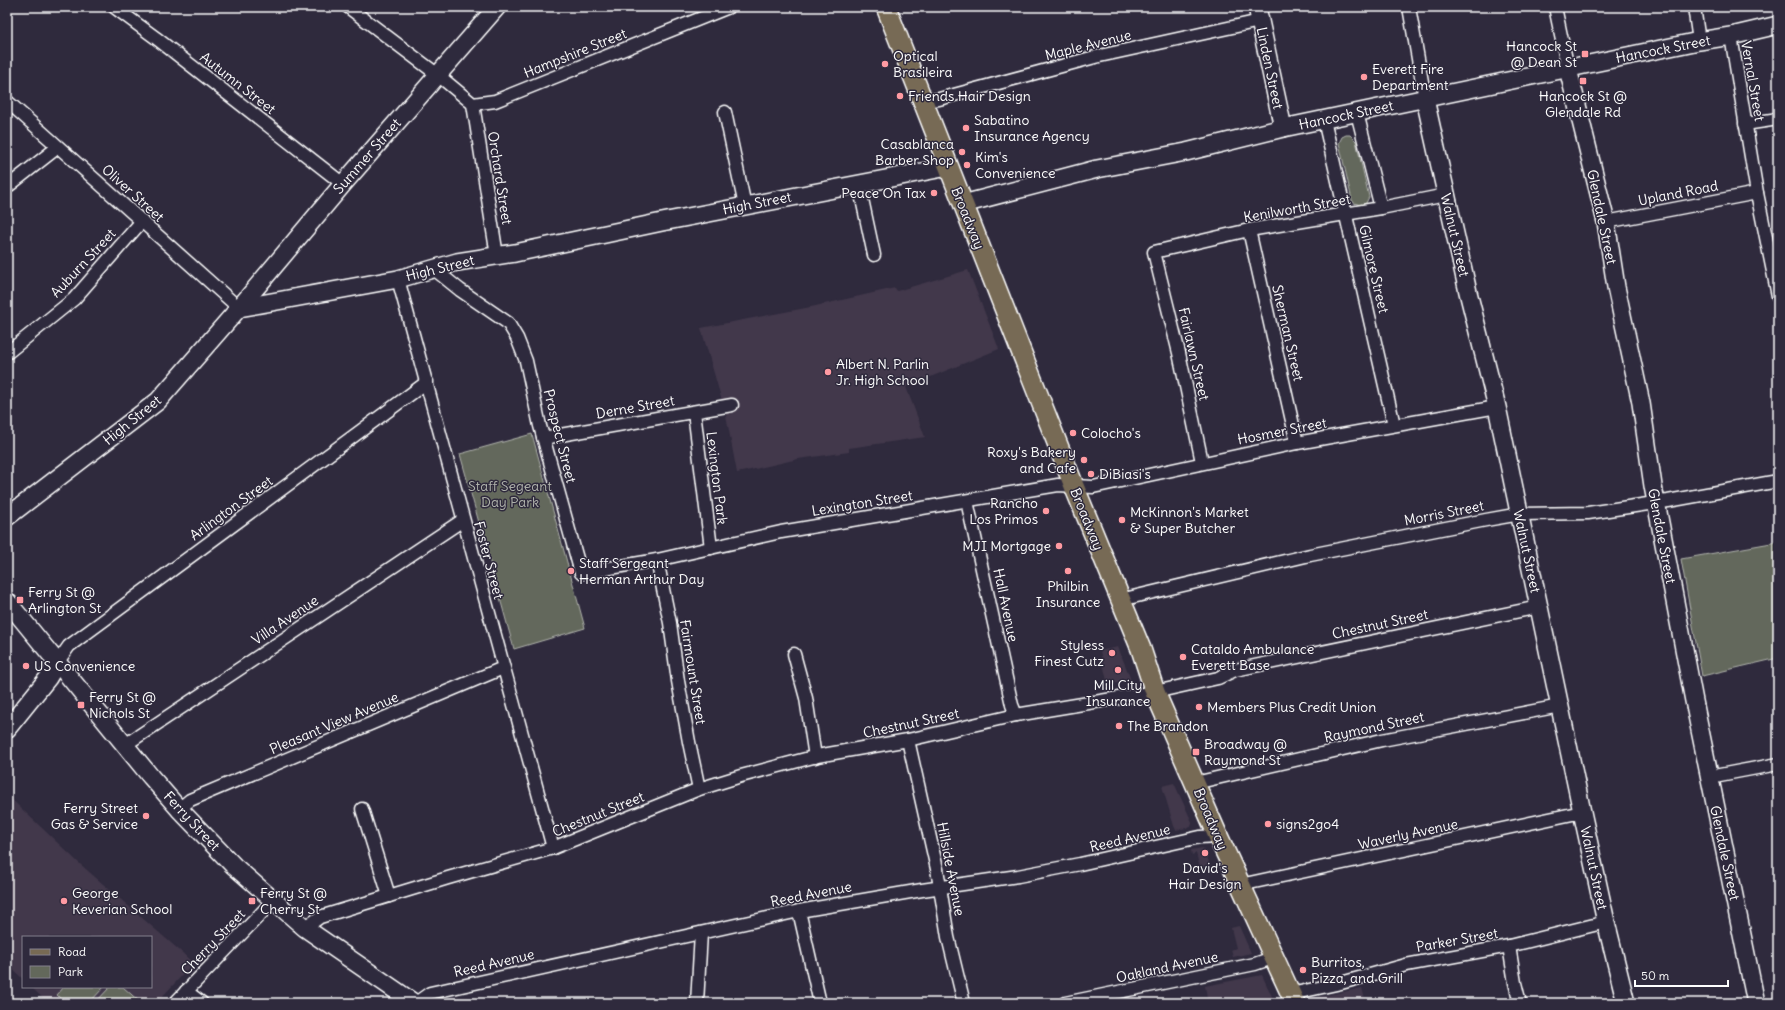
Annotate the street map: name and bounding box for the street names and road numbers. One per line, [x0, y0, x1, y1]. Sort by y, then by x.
street label: Hampshire Street [521, 24, 629, 82]
street label: Linden Street [1253, 25, 1288, 111]
street label: Maple Avenue [1043, 26, 1133, 64]
street label: Hancock Street [1614, 31, 1712, 67]
street label: Vernal Street [1737, 39, 1769, 123]
street label: Autumn Street [197, 48, 280, 118]
street label: Hancock Street [1297, 96, 1395, 134]
street label: Summer Street [329, 114, 405, 198]
street label: Orchard Street [484, 130, 516, 226]
street label: Oliver Street [98, 160, 168, 226]
street label: Glendale Street [1583, 168, 1621, 266]
street label: Upland Road [1637, 176, 1719, 210]
street label: Broadway [947, 184, 989, 252]
street label: High Street [721, 187, 793, 218]
street label: Kenilworth Street [1242, 190, 1352, 226]
street label: Walnut Street [1437, 192, 1473, 279]
street label: Gilmore Street [1355, 223, 1393, 315]
street label: Auburn Street [47, 225, 120, 301]
street label: High Street [404, 251, 476, 285]
street label: Sherman Street [1268, 283, 1308, 383]
street label: Fairlawn Street [1175, 306, 1214, 403]
street label: Prospect Street [540, 387, 580, 485]
street label: High Street [99, 391, 165, 449]
street label: Derne Street [594, 391, 676, 423]
street label: Hosmer Street [1236, 413, 1328, 448]
street label: Lexington Park [702, 430, 732, 526]
street label: Arlington Street [186, 472, 276, 544]
street label: Broadway [1066, 485, 1108, 553]
street label: Lexington Street [810, 486, 914, 520]
street label: Glendale Street [1644, 487, 1680, 585]
street label: Morris Street [1403, 496, 1486, 530]
street label: Walnut Street [1509, 508, 1545, 595]
street label: Foster Street [470, 519, 508, 601]
street label: Hall Avenue [989, 567, 1023, 643]
street label: Villa Avenue [248, 591, 322, 649]
street label: Chestnut Street [1330, 605, 1430, 643]
street label: Fairmount Street [676, 618, 710, 726]
street label: Pleasant View Avenue [267, 688, 401, 758]
street label: Chestnut Street [861, 704, 961, 742]
street label: Raymond Street [1322, 708, 1426, 746]
street label: Broadway [1190, 785, 1232, 853]
street label: Chestnut Street [549, 787, 647, 841]
street label: Ferry Street [160, 788, 224, 855]
street label: Glendale Street [1706, 804, 1744, 902]
street label: Waverly Avenue [1356, 815, 1460, 853]
street label: Reed Avenue [1088, 820, 1172, 856]
street label: Hillside Avenue [933, 821, 969, 917]
street label: Walnut Street [1576, 825, 1612, 912]
street label: Reed Avenue [769, 877, 853, 911]
street label: Cherry Street [177, 905, 249, 979]
street label: Parker Street [1415, 924, 1500, 956]
street label: Reed Avenue [452, 945, 536, 981]
street label: Oakland Avenue [1114, 947, 1220, 987]

